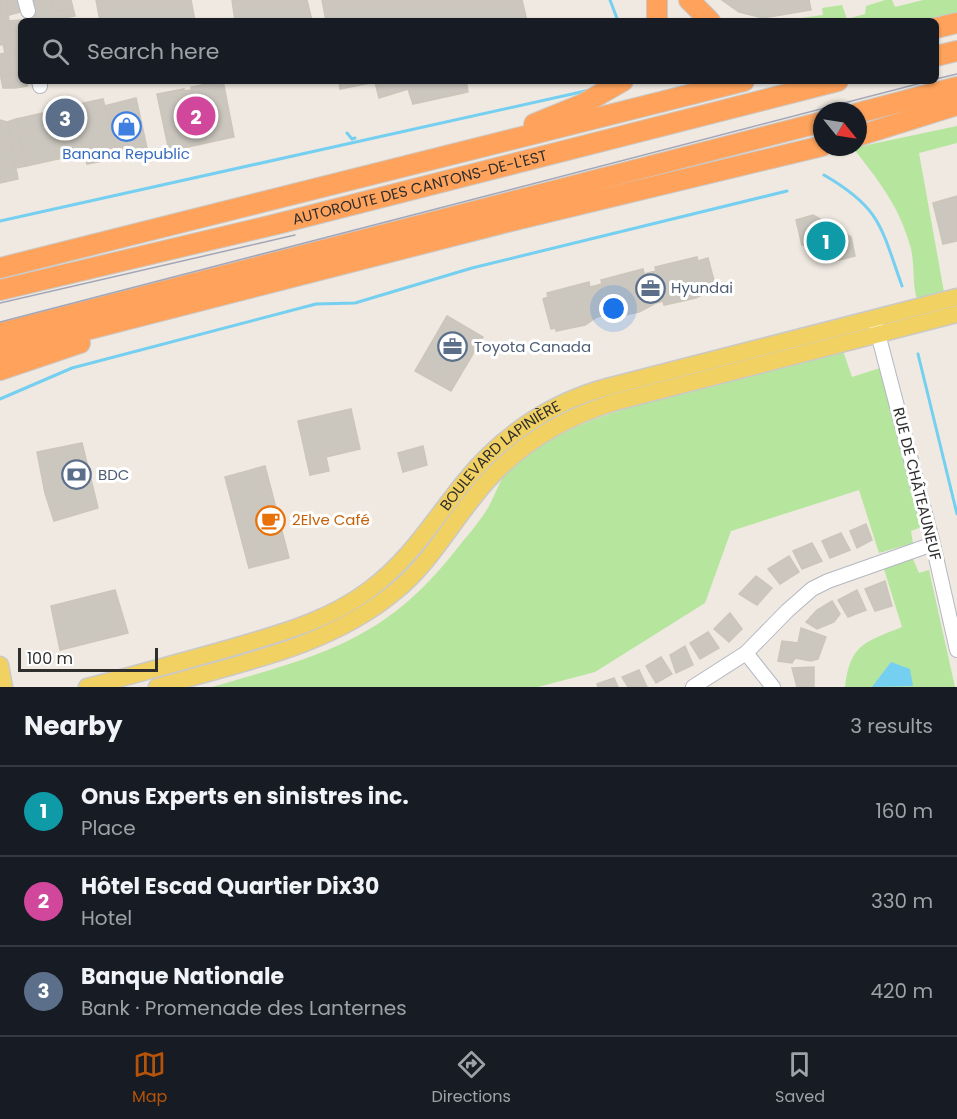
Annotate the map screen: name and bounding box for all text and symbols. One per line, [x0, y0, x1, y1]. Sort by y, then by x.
search box [18, 18, 939, 84]
icon: search [39, 35, 72, 68]
text: Search here [87, 36, 220, 67]
pin: 2 [176, 94, 216, 138]
pin: 3 [46, 96, 84, 140]
north arrow [813, 102, 867, 156]
shop icon: Banana Republic [110, 111, 142, 143]
place label: Banana Republic [62, 143, 190, 164]
street label: AUTOROUTE DES CANTONS-DE-L'EST [290, 145, 549, 230]
pin: 1 [806, 218, 846, 264]
office icon: Hyundai [634, 272, 666, 304]
place label: Hyundai [671, 277, 733, 298]
your location [599, 294, 628, 323]
office icon: Toyota Canada [437, 331, 469, 363]
place label: Toyota Canada [474, 336, 591, 357]
street label: BOULEVARD LAPINIÈRE [435, 395, 564, 515]
street label: RUE DE CHÂTEAUNEUF [888, 405, 947, 563]
bank icon: BDC [61, 459, 93, 491]
place label: BDC [98, 464, 129, 485]
cafe icon: 2Elve Café [255, 504, 287, 536]
place label: 2Elve Café [292, 509, 370, 530]
scale bar [18, 645, 158, 672]
text: 100 m [27, 647, 73, 670]
text: Nearby [24, 708, 122, 744]
text: 3 results [850, 712, 933, 740]
text: Onus Experts en sinistres inc. [81, 781, 409, 812]
text: 1 [40, 797, 47, 825]
text: 160 m [875, 797, 933, 825]
text: Place [81, 814, 136, 842]
text: Hôtel Escad Quartier Dix30 [81, 871, 379, 902]
text: 2 [38, 887, 49, 915]
text: 330 m [871, 887, 933, 915]
text: Hotel [81, 904, 132, 932]
text: Banque Nationale [81, 961, 284, 992]
text: 3 [37, 977, 50, 1005]
text: 420 m [870, 977, 933, 1005]
text: Bank · Promenade des Lanternes [81, 994, 407, 1022]
tab: Map [132, 1048, 167, 1109]
tab: Directions [432, 1048, 511, 1109]
tab: Saved [775, 1048, 825, 1109]

